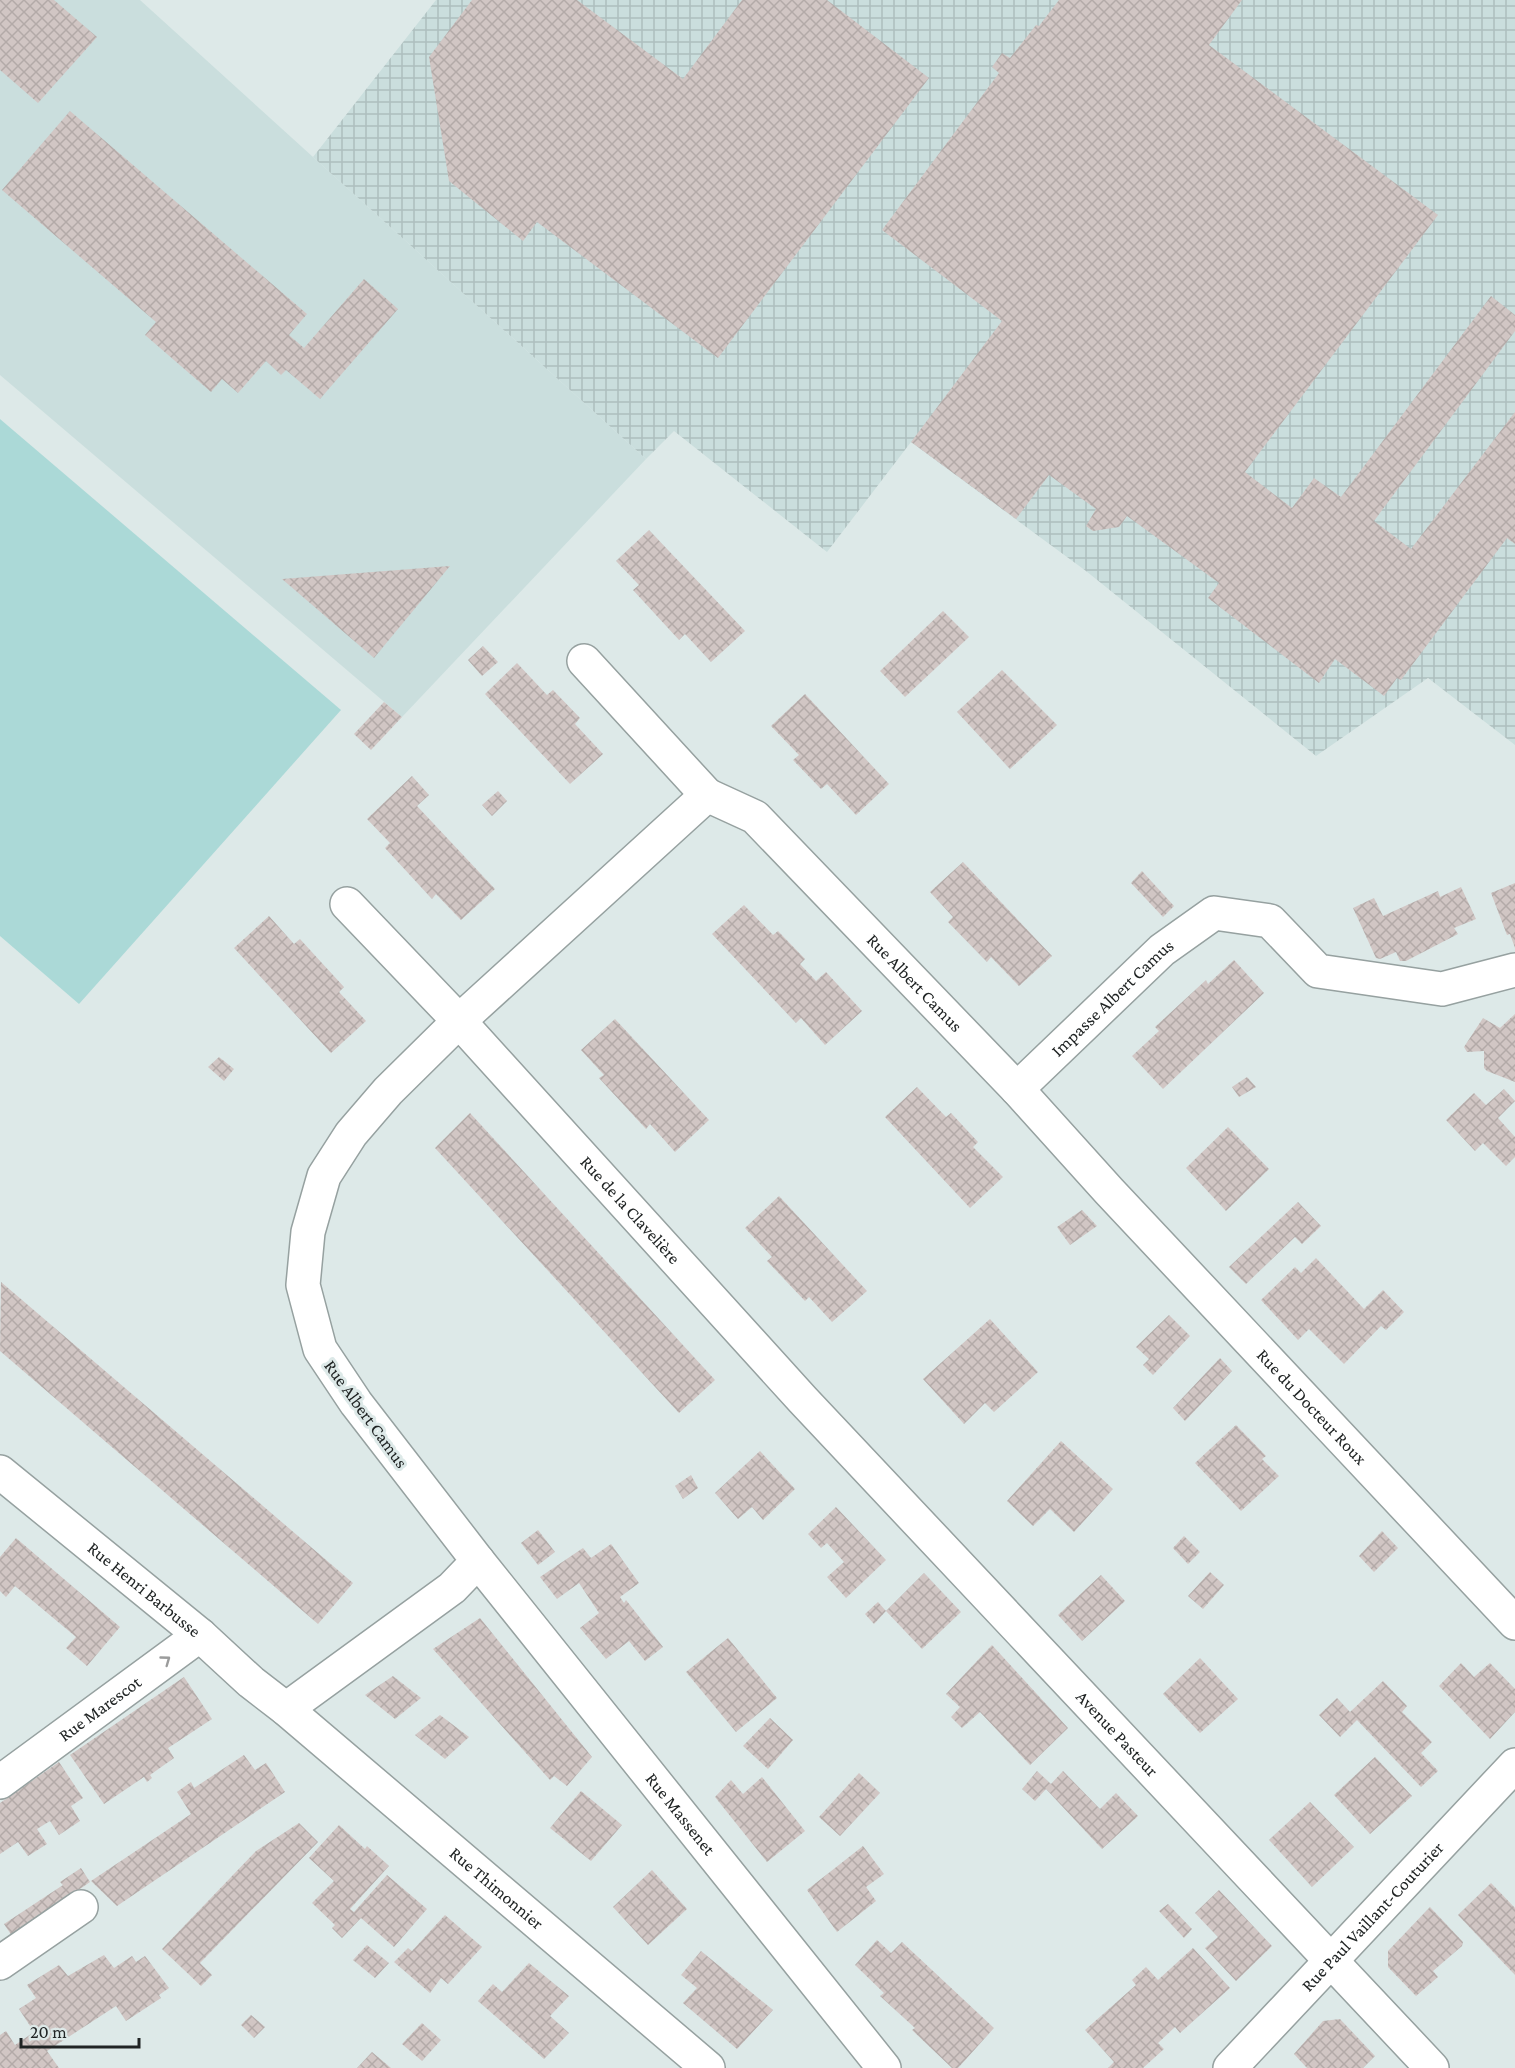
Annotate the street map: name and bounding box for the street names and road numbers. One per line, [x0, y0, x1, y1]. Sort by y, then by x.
street label: Rue Albert Camus [863, 930, 966, 1036]
street label: Impasse Albert Camus [1047, 935, 1177, 1061]
street label: Rue de la Clavelière [576, 1152, 685, 1268]
street label: Rue du Docteur Roux [1253, 1345, 1371, 1469]
street label: Rue Albert Camus [320, 1356, 412, 1472]
street label: Rue Henri Barbusse [84, 1538, 205, 1641]
street label: Rue Marescot [55, 1671, 146, 1745]
street label: Avenue Pasteur [1072, 1687, 1163, 1781]
street label: Rue Massenet [642, 1769, 720, 1860]
street label: Rue Paul Vaillant-Couturier [1297, 1837, 1448, 1995]
street label: Rue Thimonnier [446, 1843, 548, 1934]

